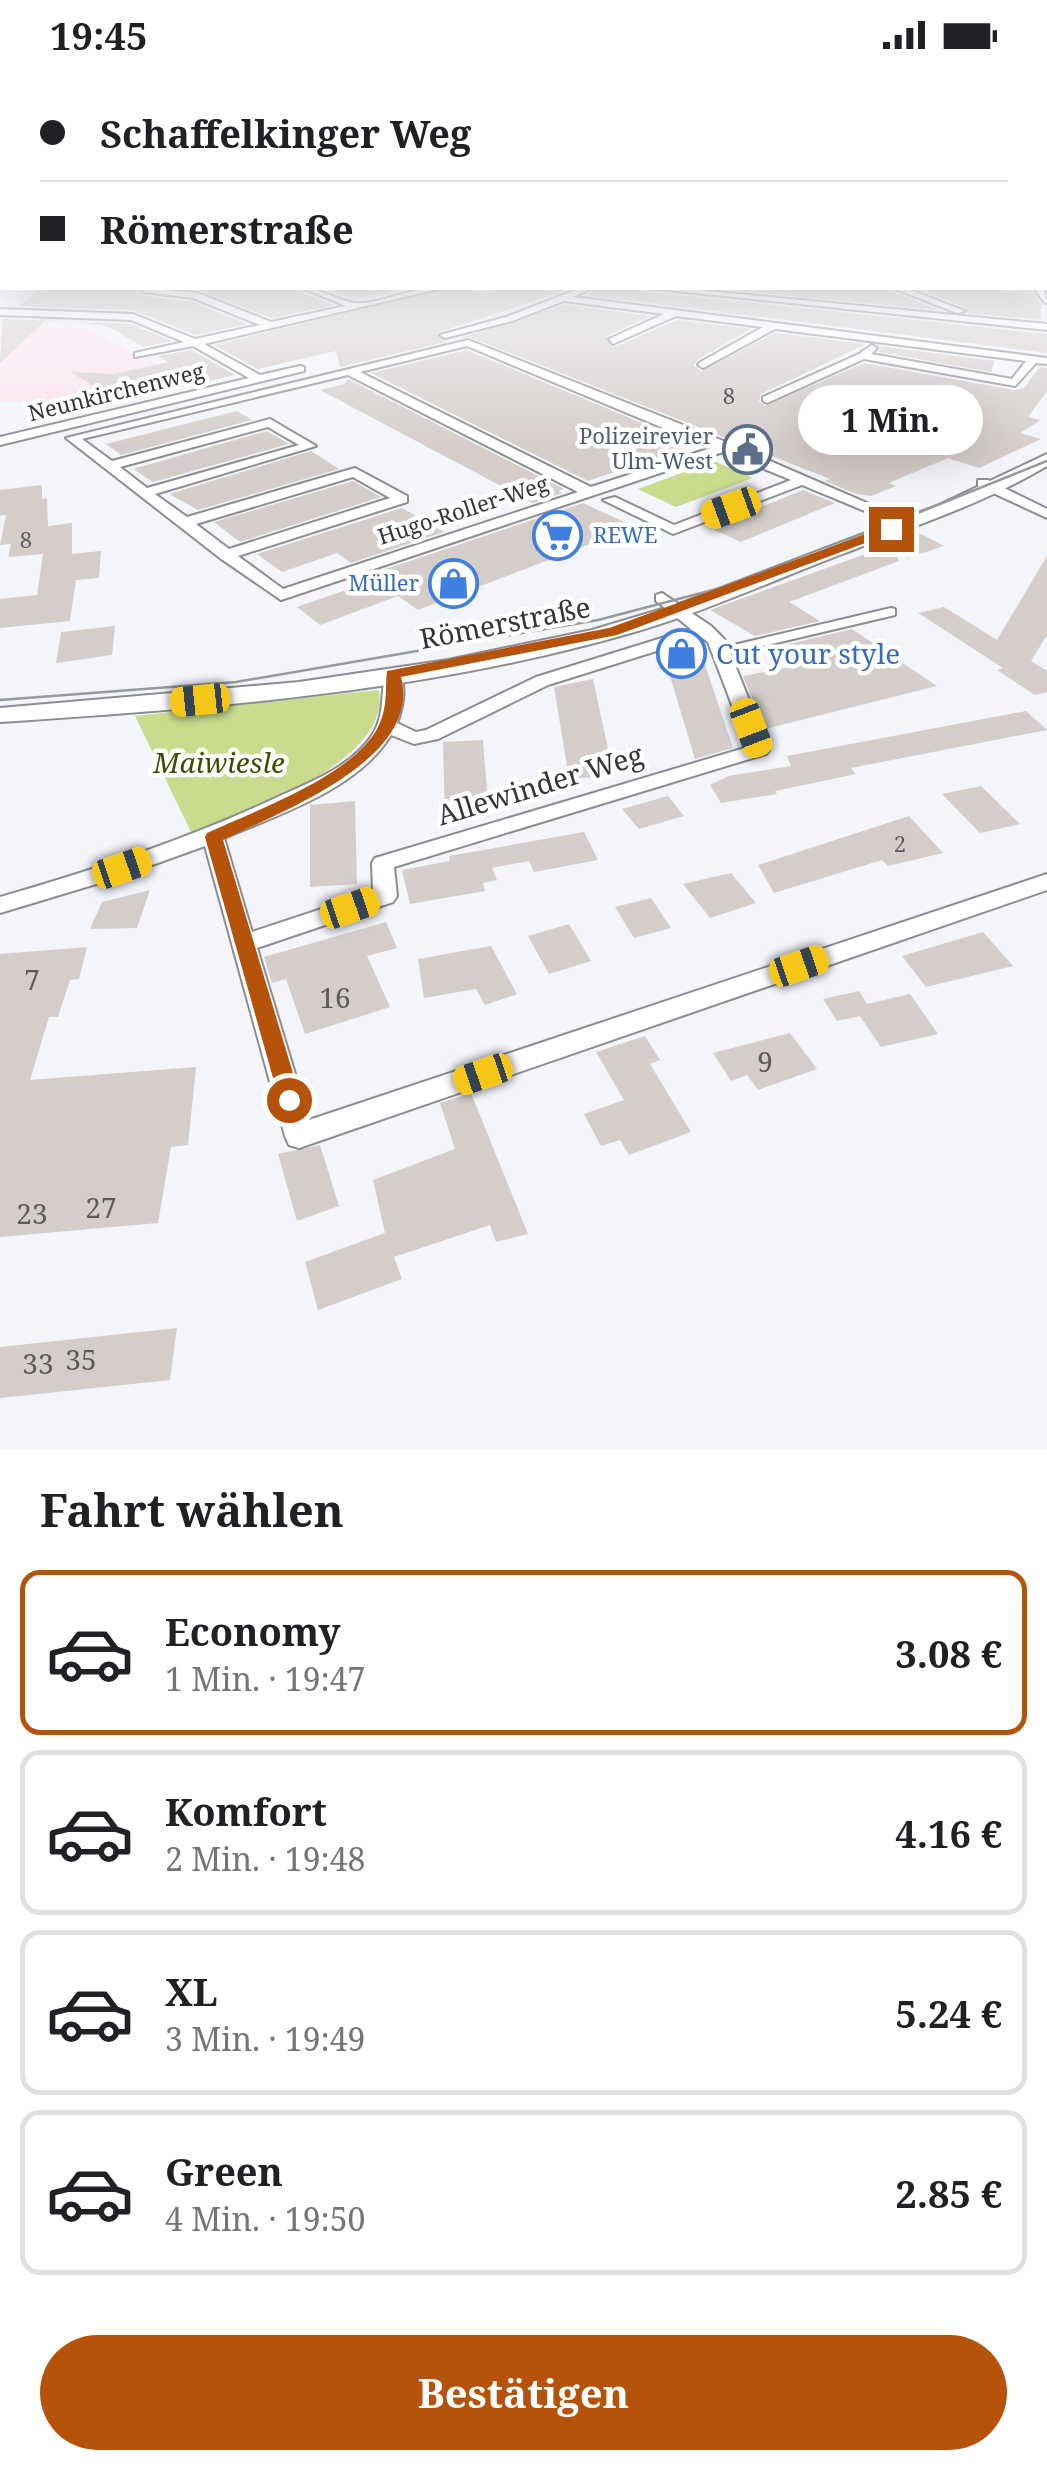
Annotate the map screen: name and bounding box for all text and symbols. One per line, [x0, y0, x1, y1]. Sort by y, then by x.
text: 19:45 [50, 9, 147, 61]
text: Schaffelkinger Weg [100, 107, 471, 159]
text: Römerstraße [100, 203, 354, 255]
street label: Neunkirchenweg [25, 355, 207, 427]
house number: 8 [723, 380, 735, 410]
callout: 1 Min. [798, 384, 984, 454]
text: 1 Min. [841, 398, 940, 441]
place label: Polizeirevier Ulm-West [579, 420, 714, 475]
public building icon: Polizeirevier Ulm-West [722, 423, 774, 475]
street label: Hugo-Roller-Weg [374, 467, 552, 551]
car [698, 484, 764, 532]
route end [869, 507, 914, 552]
supermarket icon: REWE [532, 509, 584, 561]
place label: REWE [593, 519, 657, 549]
house number: 8 [20, 524, 32, 554]
shop icon: Müller [428, 557, 480, 609]
place label: Müller [349, 567, 420, 597]
street label: Römerstraße [416, 587, 593, 657]
shop icon: Cut your style [655, 628, 707, 680]
place label: Cut your style [716, 634, 900, 672]
car [169, 682, 231, 718]
car [726, 695, 776, 761]
street label: Allewinder Weg [432, 735, 647, 833]
park label: Maiwiesle [152, 743, 285, 781]
house number: 2 [894, 828, 906, 858]
car [89, 844, 155, 892]
car [317, 884, 383, 932]
car [766, 942, 832, 990]
house number: 7 [24, 960, 40, 998]
house number: 16 [319, 978, 351, 1016]
house number: 9 [757, 1042, 773, 1080]
car [450, 1050, 516, 1098]
route start [267, 1078, 312, 1123]
house number: 27 [85, 1188, 117, 1226]
house number: 23 [16, 1194, 48, 1232]
house number: 35 [65, 1340, 97, 1378]
house number: 33 [22, 1344, 54, 1382]
text: Fahrt wählen [40, 1479, 344, 1540]
text: Economy [165, 1605, 341, 1657]
icon: car [45, 1608, 135, 1698]
text: 3.08 € [895, 1627, 1002, 1679]
text: 1 Min. · 19:47 [165, 1657, 365, 1700]
text: Komfort [165, 1785, 327, 1837]
icon: car [45, 1788, 135, 1878]
text: 4.16 € [895, 1807, 1002, 1859]
text: 2 Min. · 19:48 [165, 1837, 365, 1880]
text: XL [165, 1965, 218, 2017]
icon: car [45, 1968, 135, 2058]
text: 5.24 € [895, 1987, 1002, 2039]
text: 3 Min. · 19:49 [165, 2017, 365, 2060]
text: Green [165, 2145, 283, 2197]
icon: car [45, 2148, 135, 2238]
text: 2.85 € [895, 2167, 1002, 2219]
text: 4 Min. · 19:50 [165, 2197, 365, 2240]
button: Bestätigen [40, 2335, 1007, 2450]

